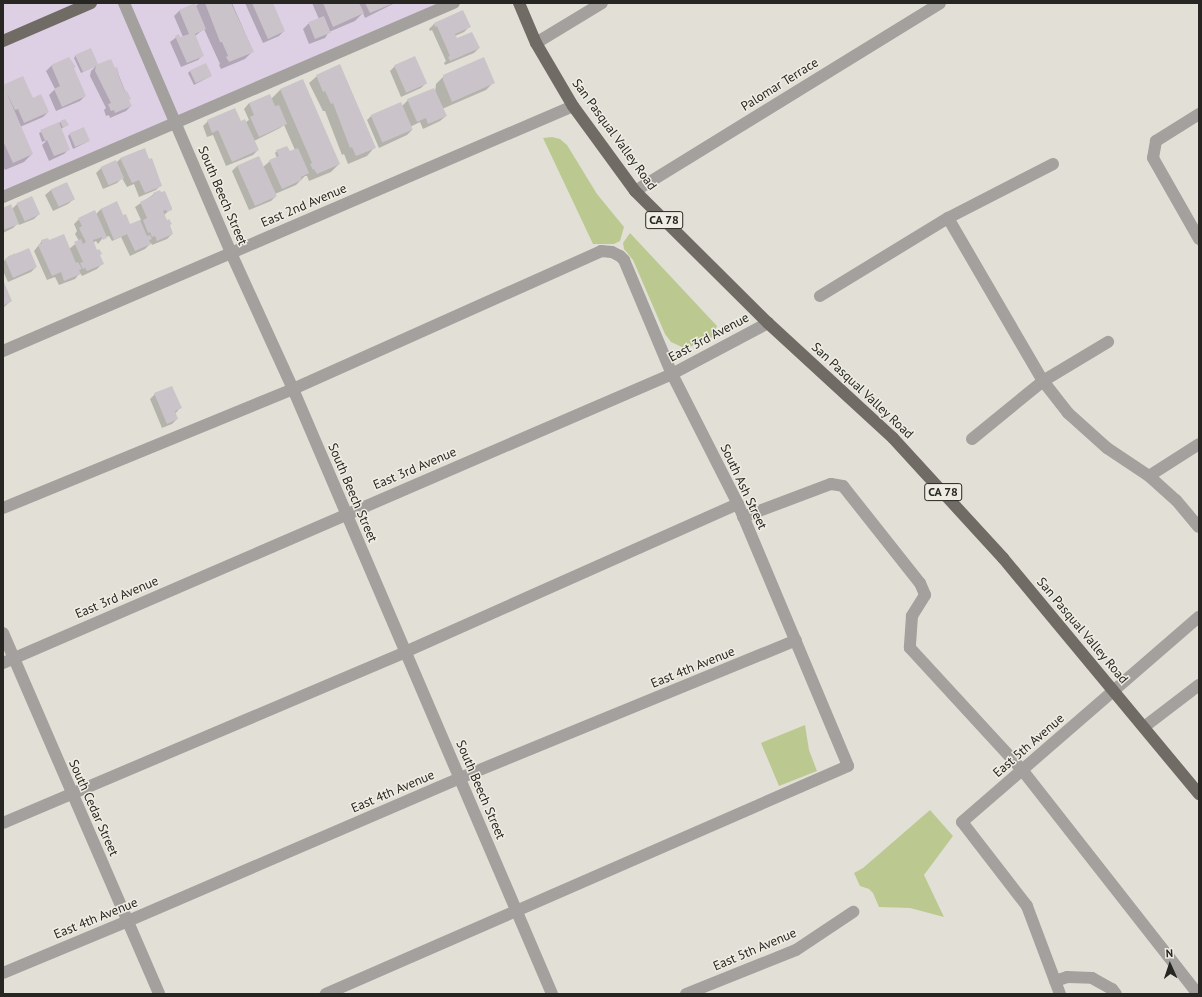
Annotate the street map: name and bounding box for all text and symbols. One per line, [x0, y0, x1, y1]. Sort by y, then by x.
street label: Palomar Terrace [738, 55, 822, 115]
street label: San Pasqual Valley Road [568, 76, 660, 194]
street label: South Beech Street [194, 144, 250, 248]
street label: East 2nd Avenue [259, 181, 349, 231]
road number: CA 78 [644, 210, 684, 230]
street label: East 3rd Avenue [666, 310, 752, 366]
street label: San Pasqual Valley Road [807, 339, 917, 443]
street label: South Beech Street [324, 441, 380, 545]
street label: South Ash Street [716, 442, 770, 532]
street label: East 3rd Avenue [371, 444, 459, 494]
road number: CA 78 [923, 482, 963, 502]
street label: East 3rd Avenue [73, 573, 161, 623]
street label: San Pasqual Valley Road [1033, 574, 1131, 688]
street label: East 4th Avenue [649, 644, 737, 692]
street label: East 5th Avenue [990, 711, 1068, 781]
street label: South Beech Street [452, 738, 508, 842]
street label: South Cedar Street [65, 757, 121, 859]
street label: East 4th Avenue [349, 767, 437, 817]
street label: East 4th Avenue [52, 895, 140, 943]
street label: East 5th Avenue [711, 925, 799, 975]
north arrow [1150, 945, 1190, 985]
text: N [1165, 946, 1173, 960]

